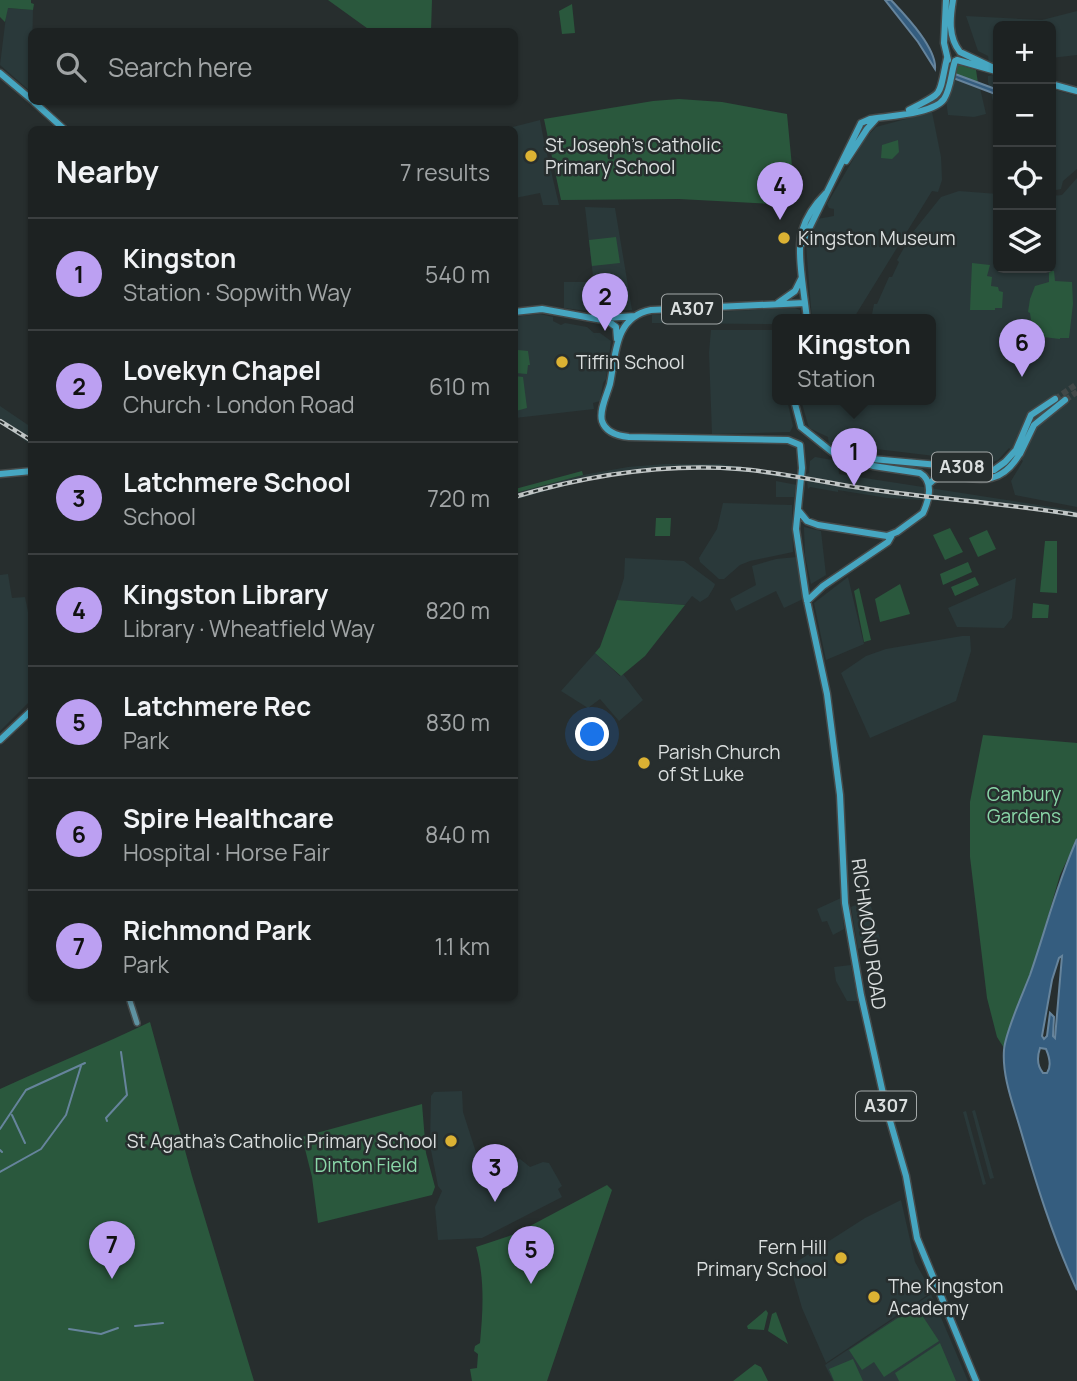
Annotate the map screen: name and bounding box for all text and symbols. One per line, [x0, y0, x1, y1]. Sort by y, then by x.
map controls [993, 21, 1056, 273]
button: + [993, 21, 1056, 84]
search box [28, 28, 518, 105]
icon: search [52, 48, 90, 86]
text: Search here [108, 49, 253, 85]
button: − [993, 84, 1056, 147]
place label: St Joseph's Catholic Primary School [545, 132, 721, 180]
button: locate [993, 147, 1056, 210]
marker: St Joseph's Catholic Primary School [523, 148, 539, 164]
text: Nearby [56, 151, 159, 192]
text: 7 results [400, 156, 490, 188]
pin: 4 [757, 162, 803, 220]
button: layers [993, 210, 1056, 273]
place label: Kingston Museum [798, 225, 956, 251]
marker: Kingston Museum [776, 230, 792, 246]
text: Kingston [123, 240, 236, 276]
text: 1 [74, 258, 84, 290]
text: 540 m [425, 258, 490, 290]
pin: 2 [582, 273, 628, 331]
text: Station · Sopwith Way [123, 276, 352, 308]
road number: A307 [662, 295, 722, 324]
popup [772, 314, 936, 405]
pin: 6 [999, 319, 1045, 377]
text: Kingston [797, 326, 911, 362]
place label: Tiffin School [576, 349, 685, 375]
text: Lovekyn Chapel [123, 352, 321, 388]
marker: Tiffin School [554, 354, 570, 370]
text: Station [797, 362, 875, 394]
text: 2 [72, 370, 86, 402]
text: 610 m [429, 370, 490, 402]
text: Church · London Road [123, 388, 355, 420]
pin: 1 [831, 428, 877, 486]
road number: A308 [932, 452, 992, 481]
text: Latchmere School [123, 464, 351, 500]
text: 3 [72, 482, 86, 514]
text: 720 m [427, 482, 490, 514]
text: School [123, 500, 196, 532]
text: Kingston Library [123, 576, 328, 612]
text: 4 [72, 594, 86, 626]
text: 820 m [425, 594, 490, 626]
text: Library · Wheatfield Way [123, 612, 375, 644]
text: Latchmere Rec [123, 688, 311, 724]
text: 5 [72, 706, 86, 738]
text: 830 m [426, 706, 490, 738]
your location [575, 717, 609, 751]
text: Park [123, 724, 169, 756]
place label: Parish Church of St Luke [658, 739, 781, 787]
marker: Parish Church of St Luke [636, 755, 652, 771]
park label: Canbury Gardens [987, 781, 1061, 829]
text: Spire Healthcare [123, 800, 334, 836]
text: 6 [72, 818, 86, 850]
text: 840 m [425, 818, 490, 850]
text: Hospital · Horse Fair [123, 836, 330, 868]
street label: RICHMOND ROAD [846, 857, 892, 1011]
text: Richmond Park [123, 912, 311, 948]
text: 7 [73, 930, 85, 962]
text: 1.1 km [434, 930, 490, 962]
text: Park [123, 948, 169, 980]
road number: A307 [856, 1092, 916, 1120]
place label: St Agatha's Catholic Primary School [127, 1128, 437, 1154]
marker: St Agatha's Catholic Primary School [443, 1133, 459, 1149]
pin: 3 [472, 1144, 518, 1202]
park label: Dinton Field [315, 1152, 417, 1178]
pin: 7 [89, 1221, 135, 1279]
pin: 5 [508, 1226, 554, 1284]
place label: Fern Hill Primary School [697, 1234, 827, 1282]
marker: Fern Hill Primary School [833, 1250, 849, 1266]
place label: The Kingston Academy [888, 1273, 1004, 1321]
marker: The Kingston Academy [866, 1289, 882, 1305]

